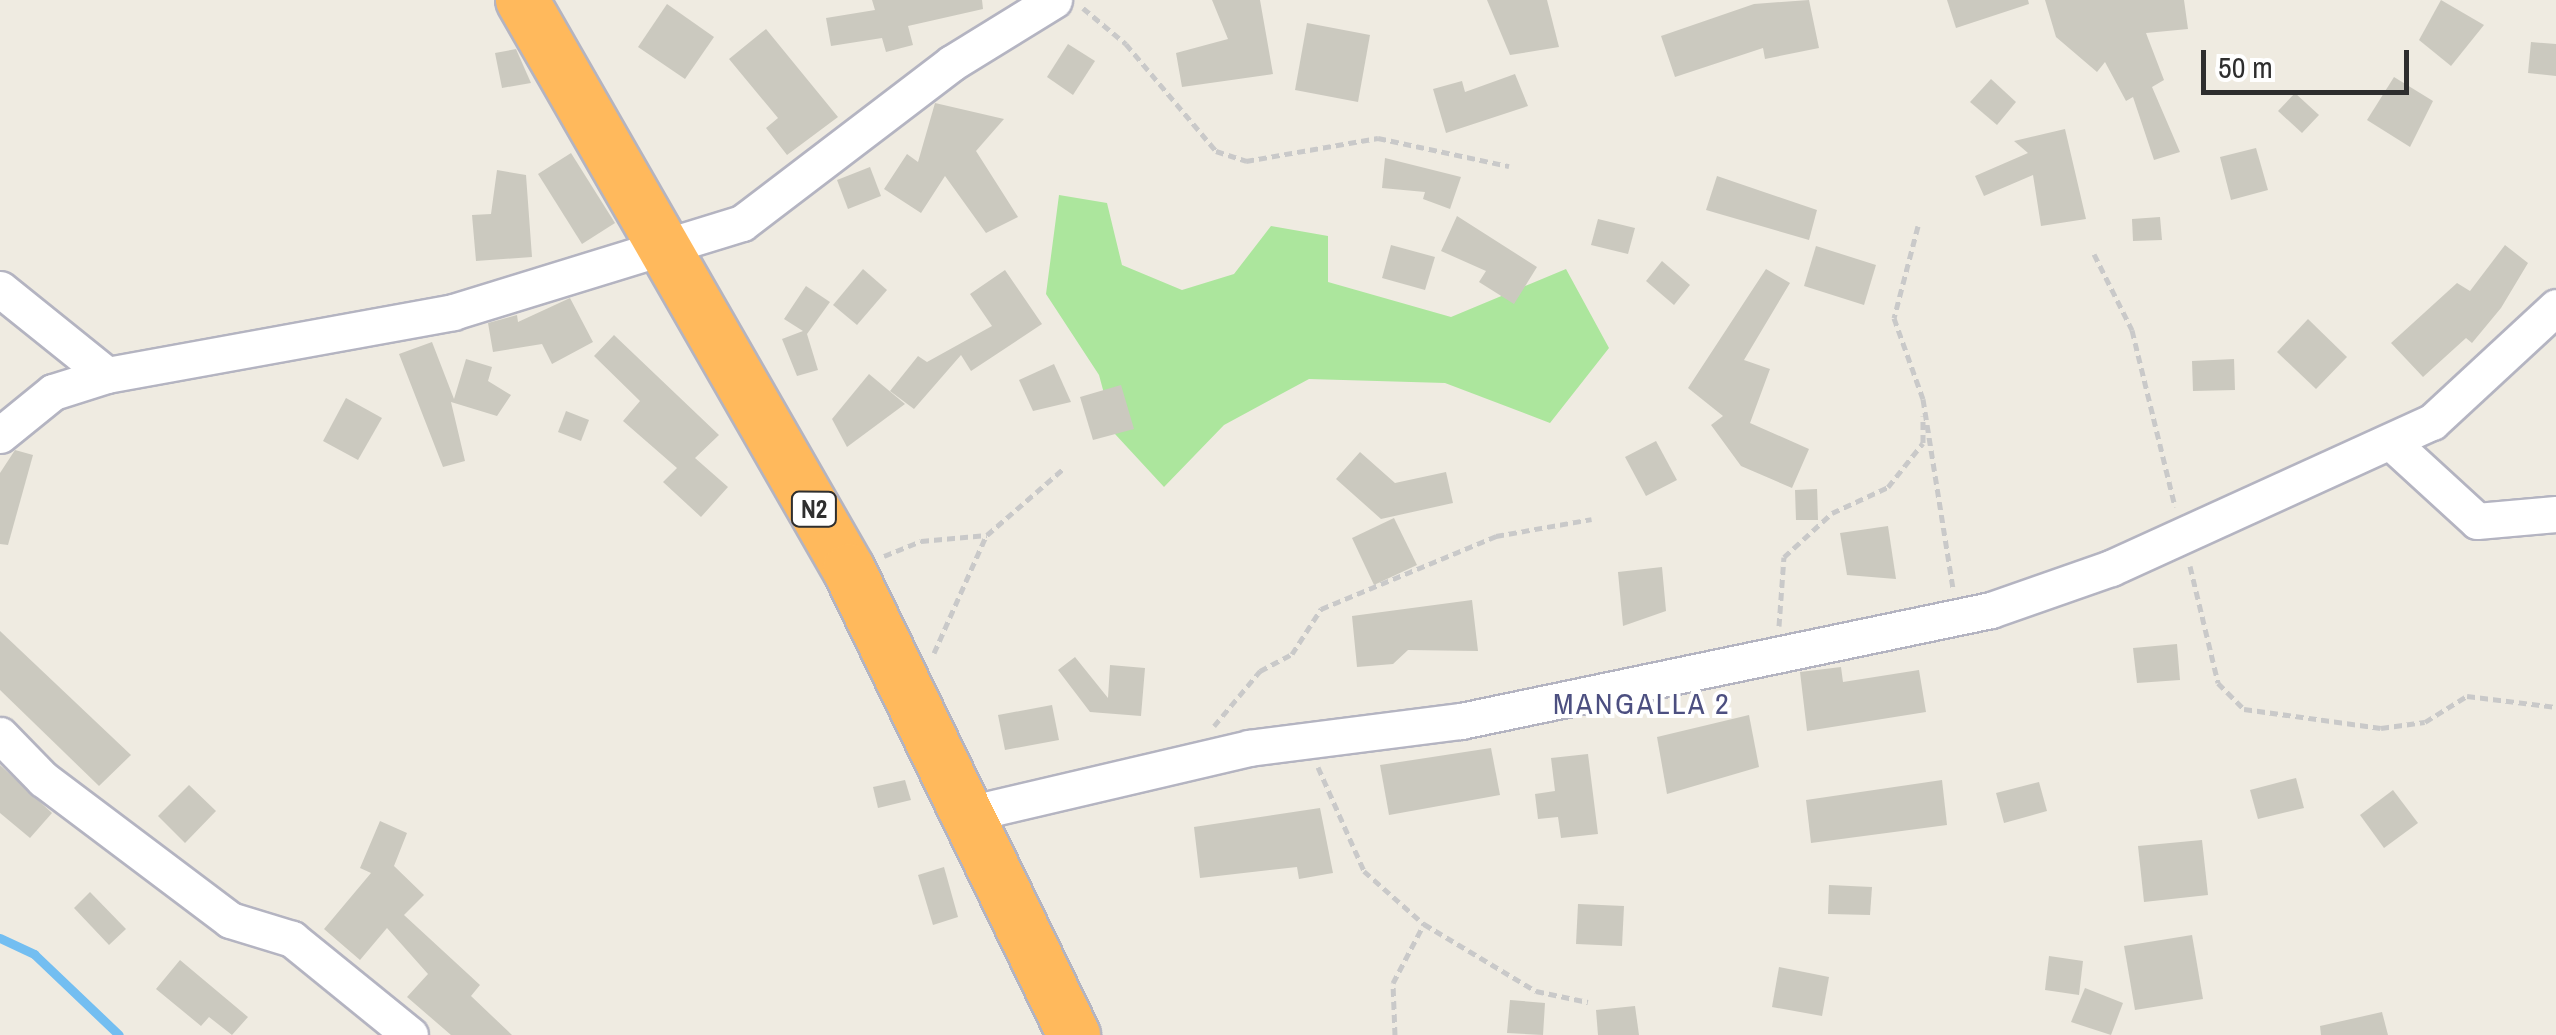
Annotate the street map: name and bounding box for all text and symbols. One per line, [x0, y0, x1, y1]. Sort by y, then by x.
scale bar [2206, 30, 2414, 92]
text: 50 m [2218, 47, 2273, 87]
road number: N2 [789, 489, 839, 529]
district label: MANGALLA 2 [1552, 685, 1732, 721]

